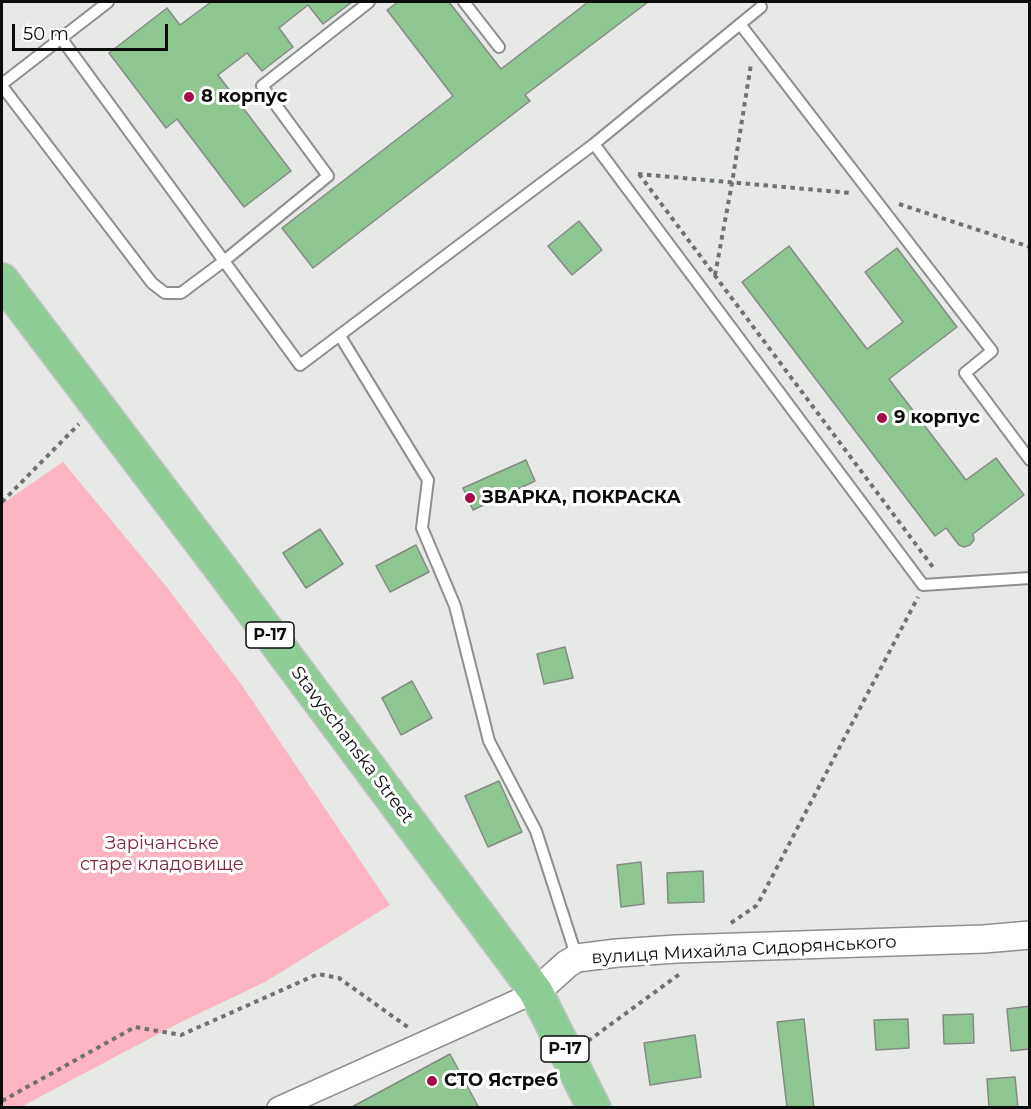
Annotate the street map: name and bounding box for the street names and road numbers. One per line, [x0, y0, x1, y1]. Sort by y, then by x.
road number: Р-17 [246, 622, 294, 648]
street label: Stavyschanska Street [286, 662, 418, 828]
street label: вулиця Михайла Сидорянського [591, 931, 897, 969]
road number: Р-17 [541, 1036, 589, 1062]

